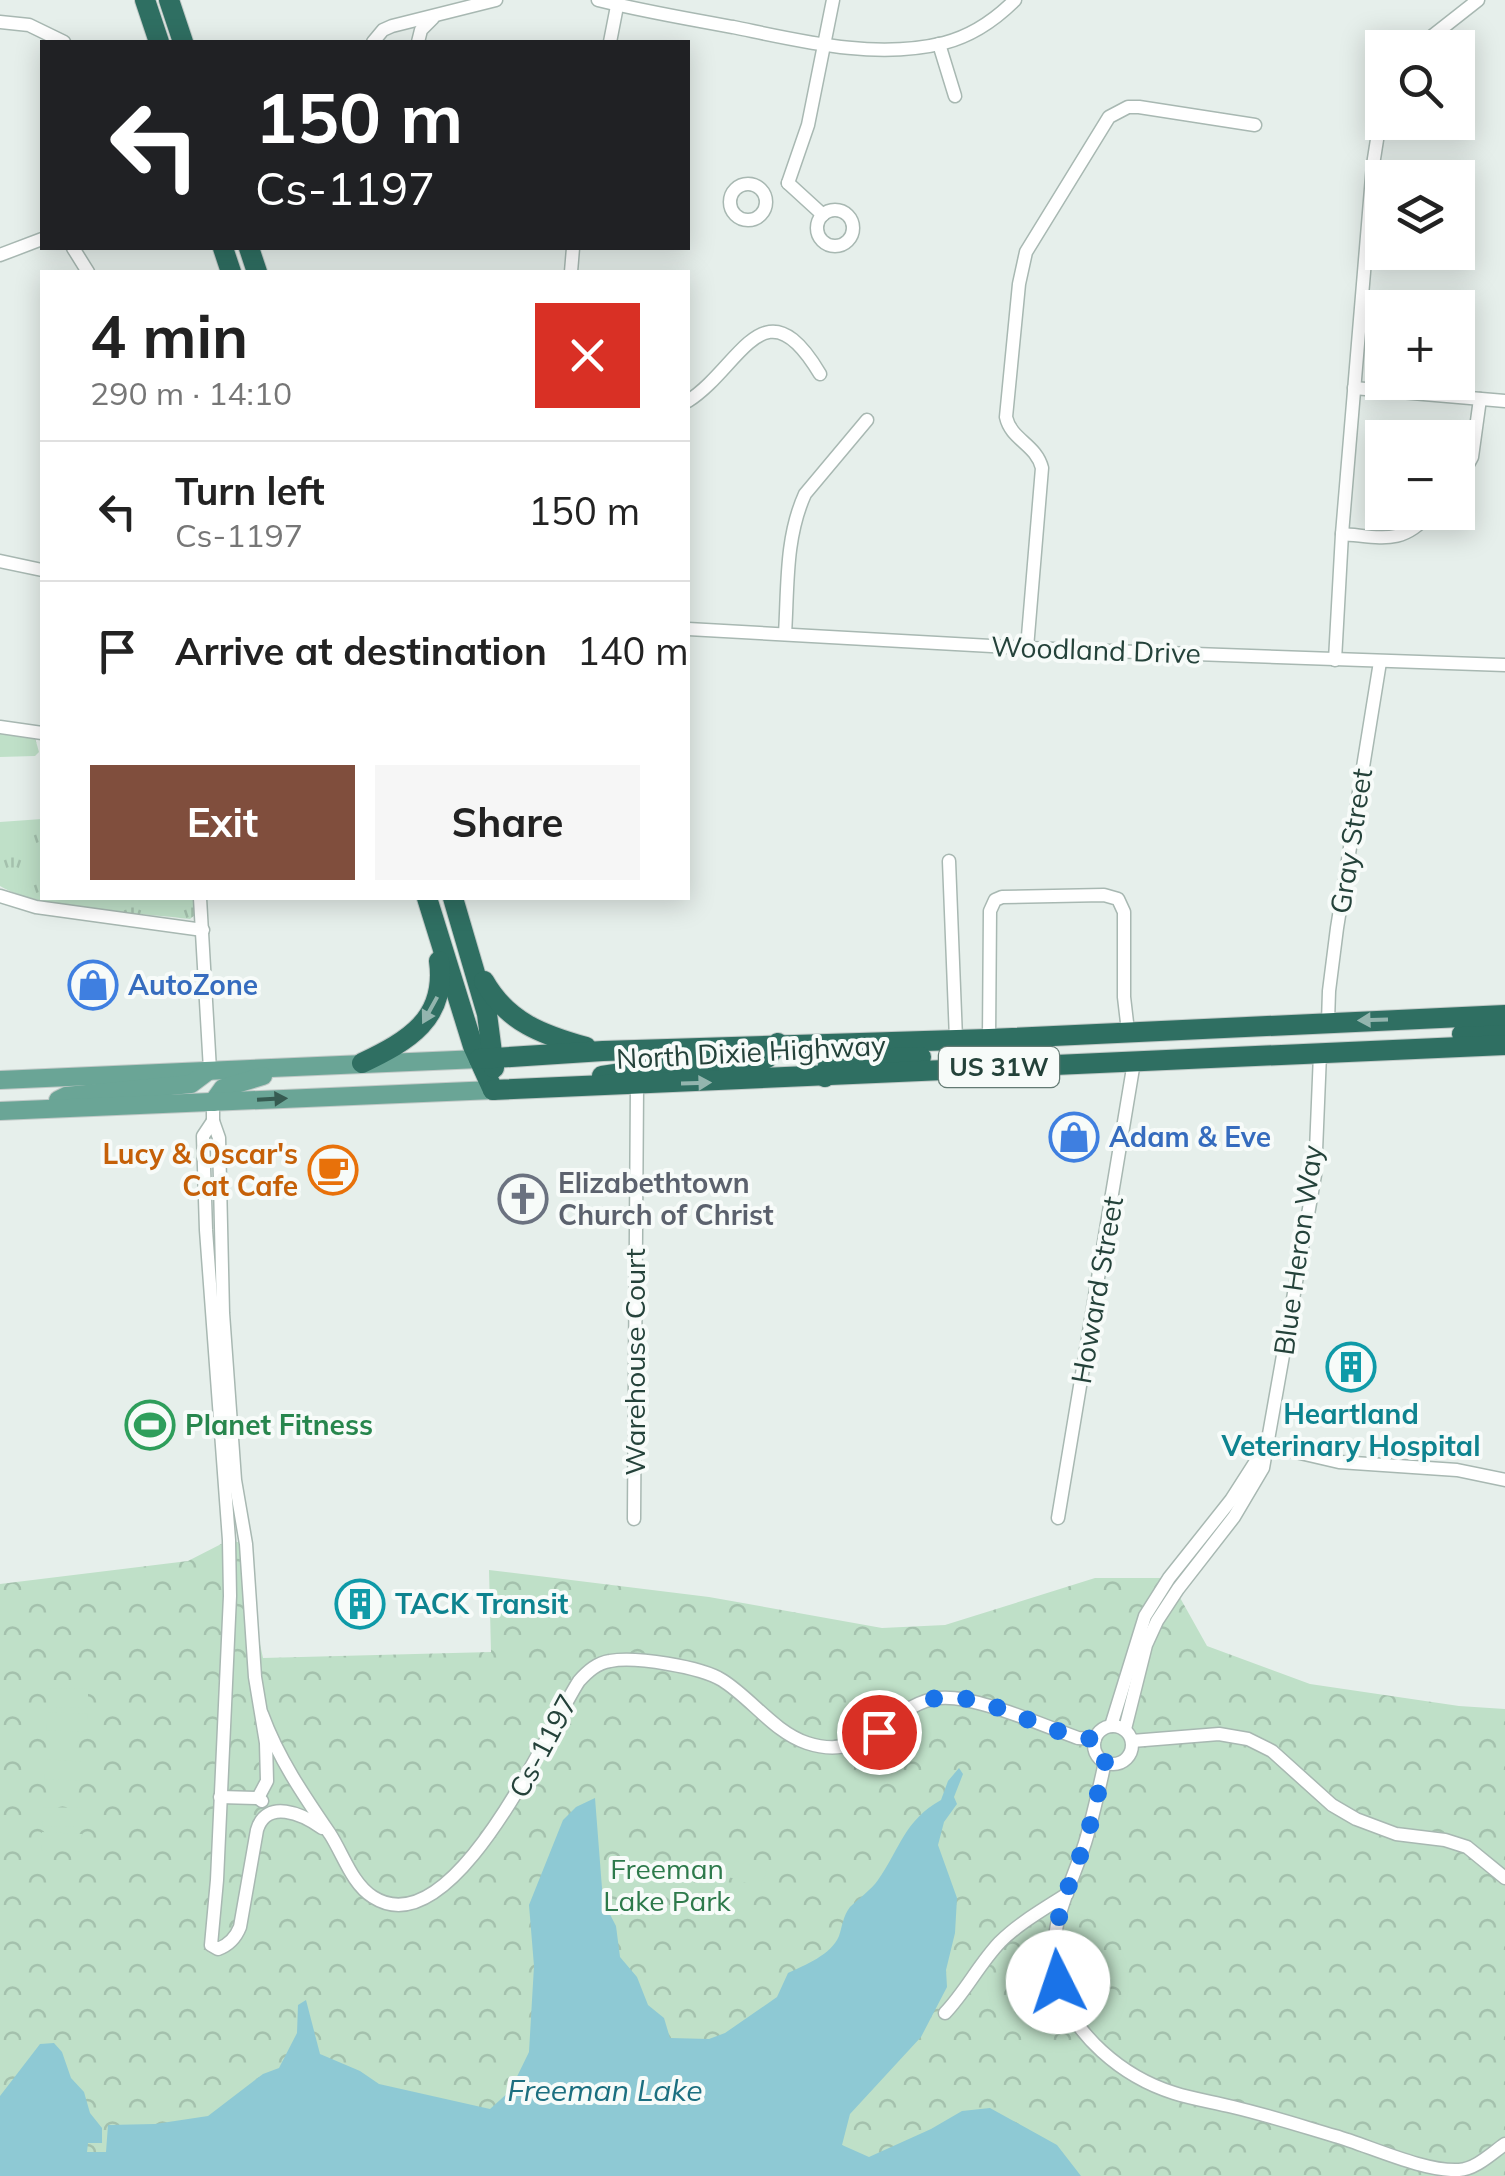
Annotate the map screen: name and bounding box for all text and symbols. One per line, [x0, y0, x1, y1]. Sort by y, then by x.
map controls [1365, 30, 1475, 530]
button: search [1365, 30, 1475, 140]
text: 150 m [255, 73, 463, 161]
icon: left [90, 80, 220, 210]
text: Cs-1197 [255, 160, 435, 216]
button: layers [1365, 160, 1475, 270]
button: + [1365, 290, 1475, 400]
text: 4 min [90, 298, 248, 373]
button: close [535, 303, 640, 408]
text: 290 m · 14:10 [90, 373, 292, 413]
button: − [1365, 420, 1475, 530]
text: Turn left [175, 467, 325, 515]
icon: left [90, 484, 145, 539]
text: 150 m [528, 487, 640, 535]
text: Cs-1197 [175, 515, 303, 555]
icon: arrive [90, 624, 145, 679]
text: Arrive at destination [175, 627, 547, 675]
text: 140 m [577, 627, 689, 675]
street label: Woodland Drive [991, 628, 1202, 671]
button: Exit [90, 765, 355, 880]
button: Share [375, 765, 640, 880]
street label: Gray Street [1322, 766, 1379, 916]
shop icon: AutoZone [67, 959, 119, 1011]
place label: AutoZone [128, 967, 258, 1002]
one-way arrow [422, 996, 440, 1024]
one-way arrow [1356, 1013, 1388, 1029]
street label: North Dixie Highway [615, 1027, 887, 1076]
road number: US 31W [939, 1047, 1059, 1087]
one-way arrow [680, 1075, 712, 1091]
one-way arrow [257, 1091, 289, 1107]
shop icon: Adam & Eve [1048, 1111, 1100, 1163]
place label: Adam & Eve [1109, 1119, 1271, 1154]
place label: Lucy & Oscar's Cat Cafe [102, 1136, 298, 1203]
street label: Blue Heron Way [1265, 1142, 1330, 1357]
cafe icon: Lucy & Oscar's Cat Cafe [307, 1144, 359, 1196]
place label: Elizabethtown Church of Christ [558, 1165, 774, 1232]
church icon: Elizabethtown Church of Christ [497, 1173, 549, 1225]
street label: Howard Street [1063, 1193, 1130, 1386]
street label: Warehouse Court [617, 1248, 652, 1476]
building icon: Heartland Veterinary Hospital [1325, 1341, 1377, 1393]
place label: Heartland Veterinary Hospital [1220, 1396, 1481, 1463]
sports icon: Planet Fitness [124, 1399, 176, 1451]
place label: Planet Fitness [185, 1407, 373, 1442]
building icon: TACK Transit [334, 1578, 386, 1630]
place label: TACK Transit [395, 1586, 569, 1621]
street label: Cs-1197 [501, 1688, 584, 1803]
pin [837, 1690, 922, 1775]
icon: arrive [852, 1705, 907, 1760]
park label: Freeman Lake Park [603, 1851, 731, 1918]
position arrow [1006, 1930, 1110, 2034]
water label: Freeman Lake [507, 2071, 703, 2109]

